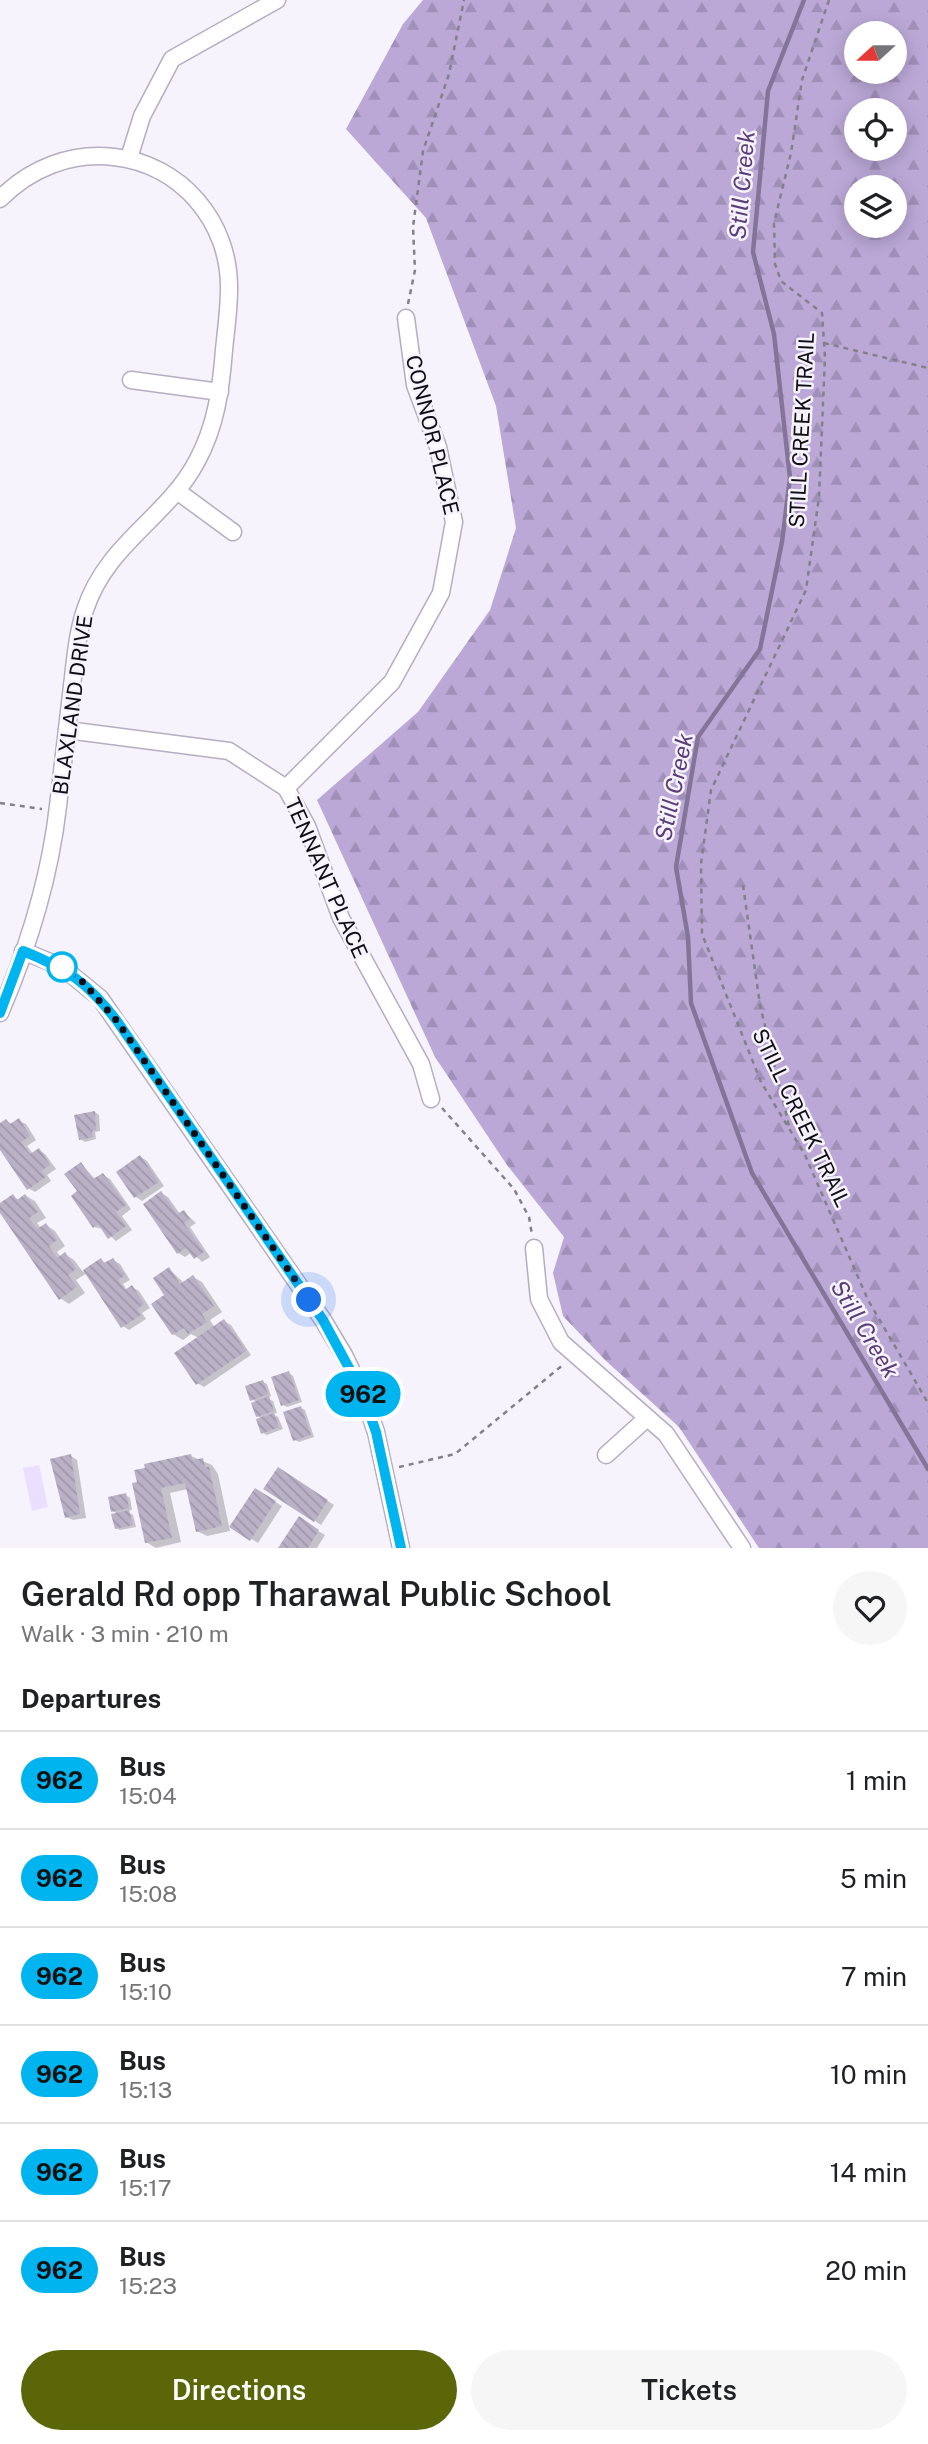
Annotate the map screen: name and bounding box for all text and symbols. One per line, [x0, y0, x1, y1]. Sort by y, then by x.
north arrow [844, 21, 906, 84]
map controls [844, 21, 907, 238]
button: locate [844, 98, 907, 161]
water label: Still Creek [723, 129, 760, 241]
button: layers [844, 175, 907, 238]
street label: STILL CREEK TRAIL [784, 332, 819, 528]
street label: CONNOR PLACE [401, 352, 464, 517]
street label: BLAXLAND DRIVE [48, 613, 97, 796]
water label: Still Creek [649, 730, 698, 843]
street label: TENNANT PLACE [280, 794, 373, 962]
unlabelled marker [47, 952, 77, 982]
street label: STILL CREEK TRAIL [747, 1024, 856, 1211]
water label: Still Creek [826, 1275, 905, 1383]
your location [291, 1282, 326, 1317]
line badge: 962 [323, 1371, 403, 1417]
text: 962 [340, 1380, 386, 1408]
button: heart [833, 1571, 907, 1645]
text: Gerald Rd opp Tharawal Public School [21, 1575, 612, 1613]
text: Walk · 3 min · 210 m [21, 1620, 229, 1647]
text: Departures [21, 1683, 161, 1714]
text: Bus [119, 1751, 166, 1782]
text: 1 min [846, 1765, 907, 1796]
text: 962 [36, 1766, 83, 1794]
text: 15:04 [119, 1782, 177, 1809]
text: Bus [119, 1849, 166, 1880]
text: 5 min [840, 1863, 907, 1894]
text: 962 [36, 1864, 83, 1892]
text: 15:08 [119, 1880, 177, 1907]
text: Bus [119, 1947, 166, 1978]
text: 7 min [841, 1961, 907, 1992]
text: 962 [36, 1962, 83, 1990]
text: 15:10 [119, 1978, 172, 2005]
text: Bus [119, 2045, 166, 2076]
text: 10 min [830, 2059, 907, 2090]
text: 962 [36, 2060, 83, 2088]
text: 15:13 [119, 2076, 172, 2103]
text: Bus [119, 2143, 166, 2174]
text: 14 min [830, 2157, 907, 2188]
text: 962 [36, 2158, 83, 2186]
text: 15:17 [119, 2174, 171, 2201]
text: Bus [119, 2241, 166, 2272]
text: 20 min [825, 2255, 907, 2286]
text: 962 [36, 2256, 83, 2284]
text: 15:23 [119, 2272, 177, 2299]
button: Directions [21, 2350, 457, 2430]
button: Tickets [471, 2350, 907, 2430]

